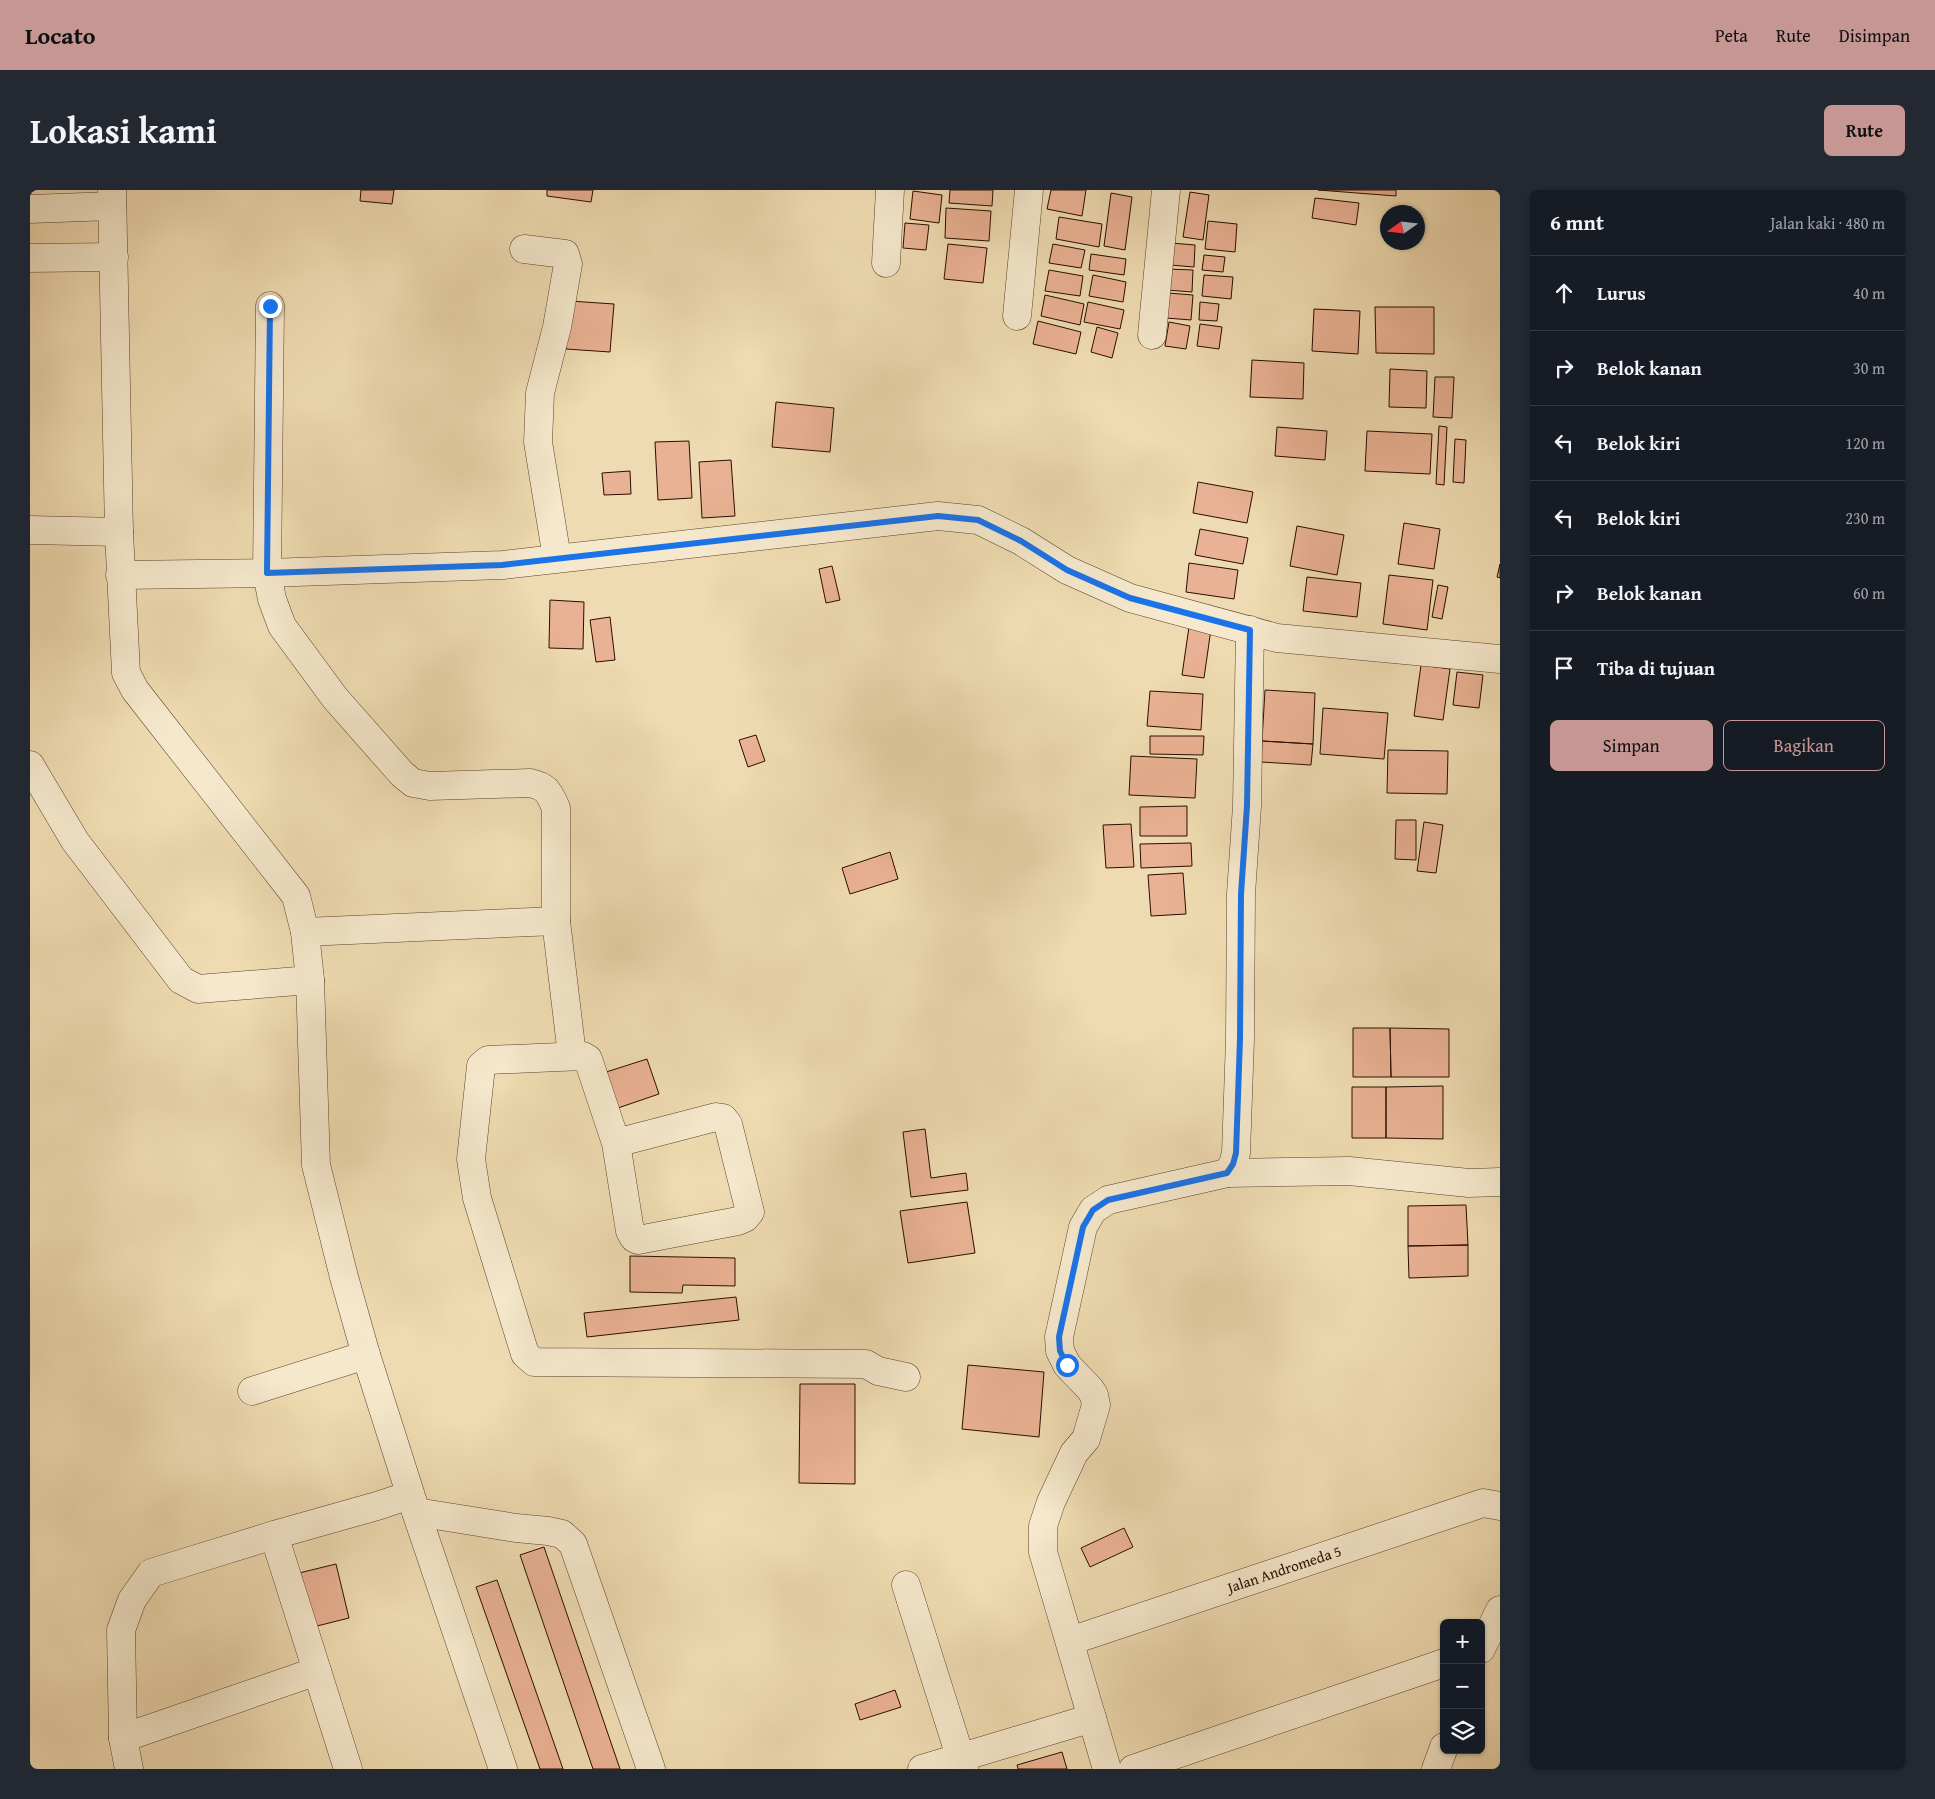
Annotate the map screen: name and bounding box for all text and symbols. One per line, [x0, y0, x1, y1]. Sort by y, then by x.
text: Locato [25, 18, 96, 53]
text: Peta [1715, 22, 1748, 49]
text: Rute [1776, 22, 1811, 49]
text: Disimpan [1839, 22, 1910, 49]
text: Lokasi kami [30, 105, 217, 156]
button: Rute [1824, 105, 1905, 156]
north arrow [1380, 205, 1425, 250]
text: 6 mnt [1550, 207, 1604, 238]
text: Jalan kaki · 480 m [1770, 211, 1885, 235]
icon: ahead [1550, 279, 1578, 307]
text: Lurus [1597, 279, 1646, 307]
text: 40 m [1853, 281, 1885, 305]
route end [259, 295, 282, 318]
icon: right [1550, 354, 1578, 382]
text: Belok kanan [1597, 354, 1702, 382]
text: 30 m [1853, 356, 1885, 380]
icon: left [1550, 429, 1578, 457]
text: Belok kiri [1597, 429, 1680, 457]
text: 120 m [1845, 431, 1885, 455]
icon: left [1550, 504, 1578, 532]
text: Belok kiri [1597, 504, 1680, 532]
text: 230 m [1845, 506, 1885, 530]
icon: right [1550, 579, 1578, 607]
text: Belok kanan [1597, 579, 1702, 607]
text: 60 m [1853, 581, 1885, 605]
icon: arrive [1550, 654, 1578, 682]
text: Tiba di tujuan [1597, 654, 1715, 682]
button: Simpan [1550, 720, 1713, 771]
button: Bagikan [1723, 720, 1885, 771]
route start [1056, 1354, 1079, 1377]
street label: Jalan Andromeda 5 [1223, 1540, 1344, 1598]
map controls [1440, 1619, 1485, 1754]
button: + [1440, 1619, 1485, 1664]
button: − [1440, 1664, 1485, 1709]
button: layers [1440, 1709, 1485, 1754]

